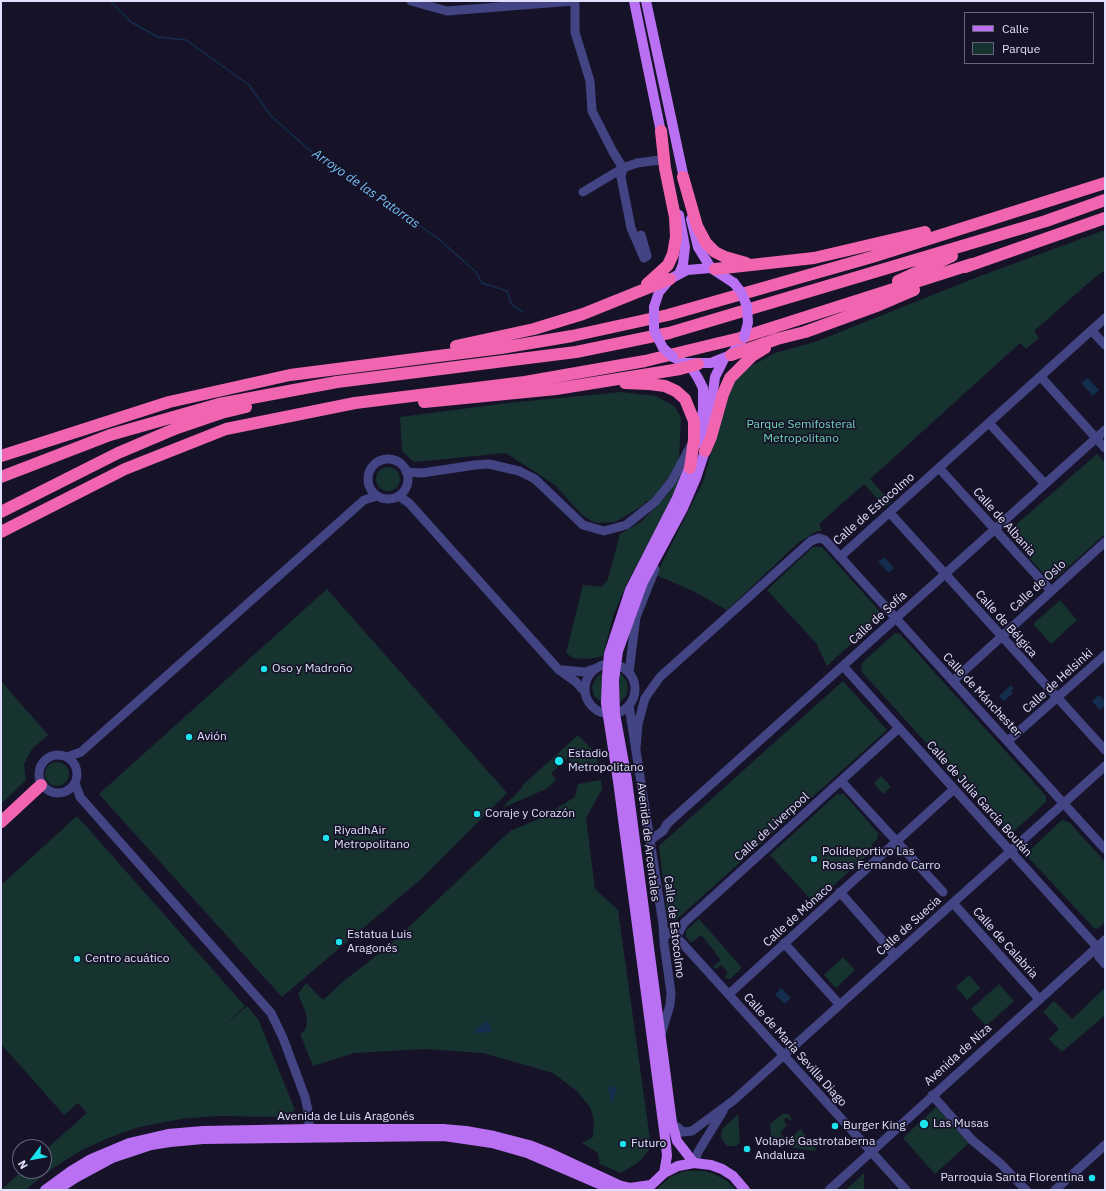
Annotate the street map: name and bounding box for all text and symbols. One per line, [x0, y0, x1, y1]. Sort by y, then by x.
legend [964, 12, 1094, 64]
text: Calle [1002, 21, 1029, 36]
text: Parque [1002, 41, 1040, 56]
water label: Arroyo de las Patorras [309, 146, 423, 232]
park label: Parque Semifosteral Metropolitano [746, 418, 856, 446]
street label: Calle de Estocolmo [830, 470, 918, 548]
street label: Calle de Albania [970, 485, 1038, 559]
street label: Calle de Oslo [1007, 557, 1069, 615]
street label: Calle de Bélgica [972, 587, 1040, 661]
street label: Calle de Sofía [846, 588, 910, 648]
street label: Calle de Helsinki [1020, 646, 1096, 716]
street label: Calle de Mánchester [939, 650, 1025, 740]
place label: Oso y Madroño [272, 662, 352, 676]
marker: Oso y Madroño [259, 664, 269, 674]
place label: Avión [197, 730, 227, 744]
marker: Avión [184, 732, 194, 742]
street label: Calle de Julia García Boután [923, 738, 1035, 860]
place label: Estadio Metropolitano [568, 747, 644, 775]
marker: Estadio Metropolitano [553, 755, 565, 767]
street label: Avenida de Arcentales [634, 782, 662, 902]
street label: Calle de Liverpool [732, 790, 812, 864]
place label: Coraje y Corazón [485, 807, 575, 821]
marker: Coraje y Corazón [472, 809, 482, 819]
place label: RiyadhAir Metropolitano [334, 824, 410, 852]
marker: RiyadhAir Metropolitano [321, 833, 331, 843]
place label: Polideportivo Las Rosas Fernando Carro [822, 845, 940, 873]
marker: Polideportivo Las Rosas Fernando Carro [809, 854, 819, 864]
street label: Calle de Estocolmo [661, 875, 687, 979]
street label: Calle de Mónaco [760, 880, 836, 950]
street label: Calle de Suecia [874, 893, 944, 959]
street label: Calle de Calabria [969, 905, 1041, 981]
place label: Estatua Luis Aragonés [347, 928, 412, 956]
marker: Estatua Luis Aragonés [334, 937, 344, 947]
place label: Centro acuático [85, 952, 170, 966]
marker: Centro acuático [72, 954, 82, 964]
street label: Calle de María Sevilla Diago [740, 990, 850, 1110]
street label: Avenida de Niza [921, 1021, 995, 1089]
street label: Avenida de Luis Aragonés [277, 1110, 415, 1124]
place label: Las Musas [933, 1117, 989, 1131]
marker: Las Musas [918, 1118, 930, 1130]
place label: Burger King [843, 1119, 906, 1133]
marker: Burger King [830, 1121, 840, 1131]
place label: Volapié Gastrotaberna Andaluza [755, 1135, 875, 1163]
place label: Futuro [631, 1137, 666, 1151]
north arrow [12, 1139, 52, 1179]
marker: Futuro [618, 1139, 628, 1149]
marker: Volapié Gastrotaberna Andaluza [742, 1144, 752, 1154]
text: N [15, 1158, 31, 1172]
place label: Parroquia Santa Florentina [940, 1171, 1084, 1185]
marker: Parroquia Santa Florentina [1087, 1173, 1097, 1183]

